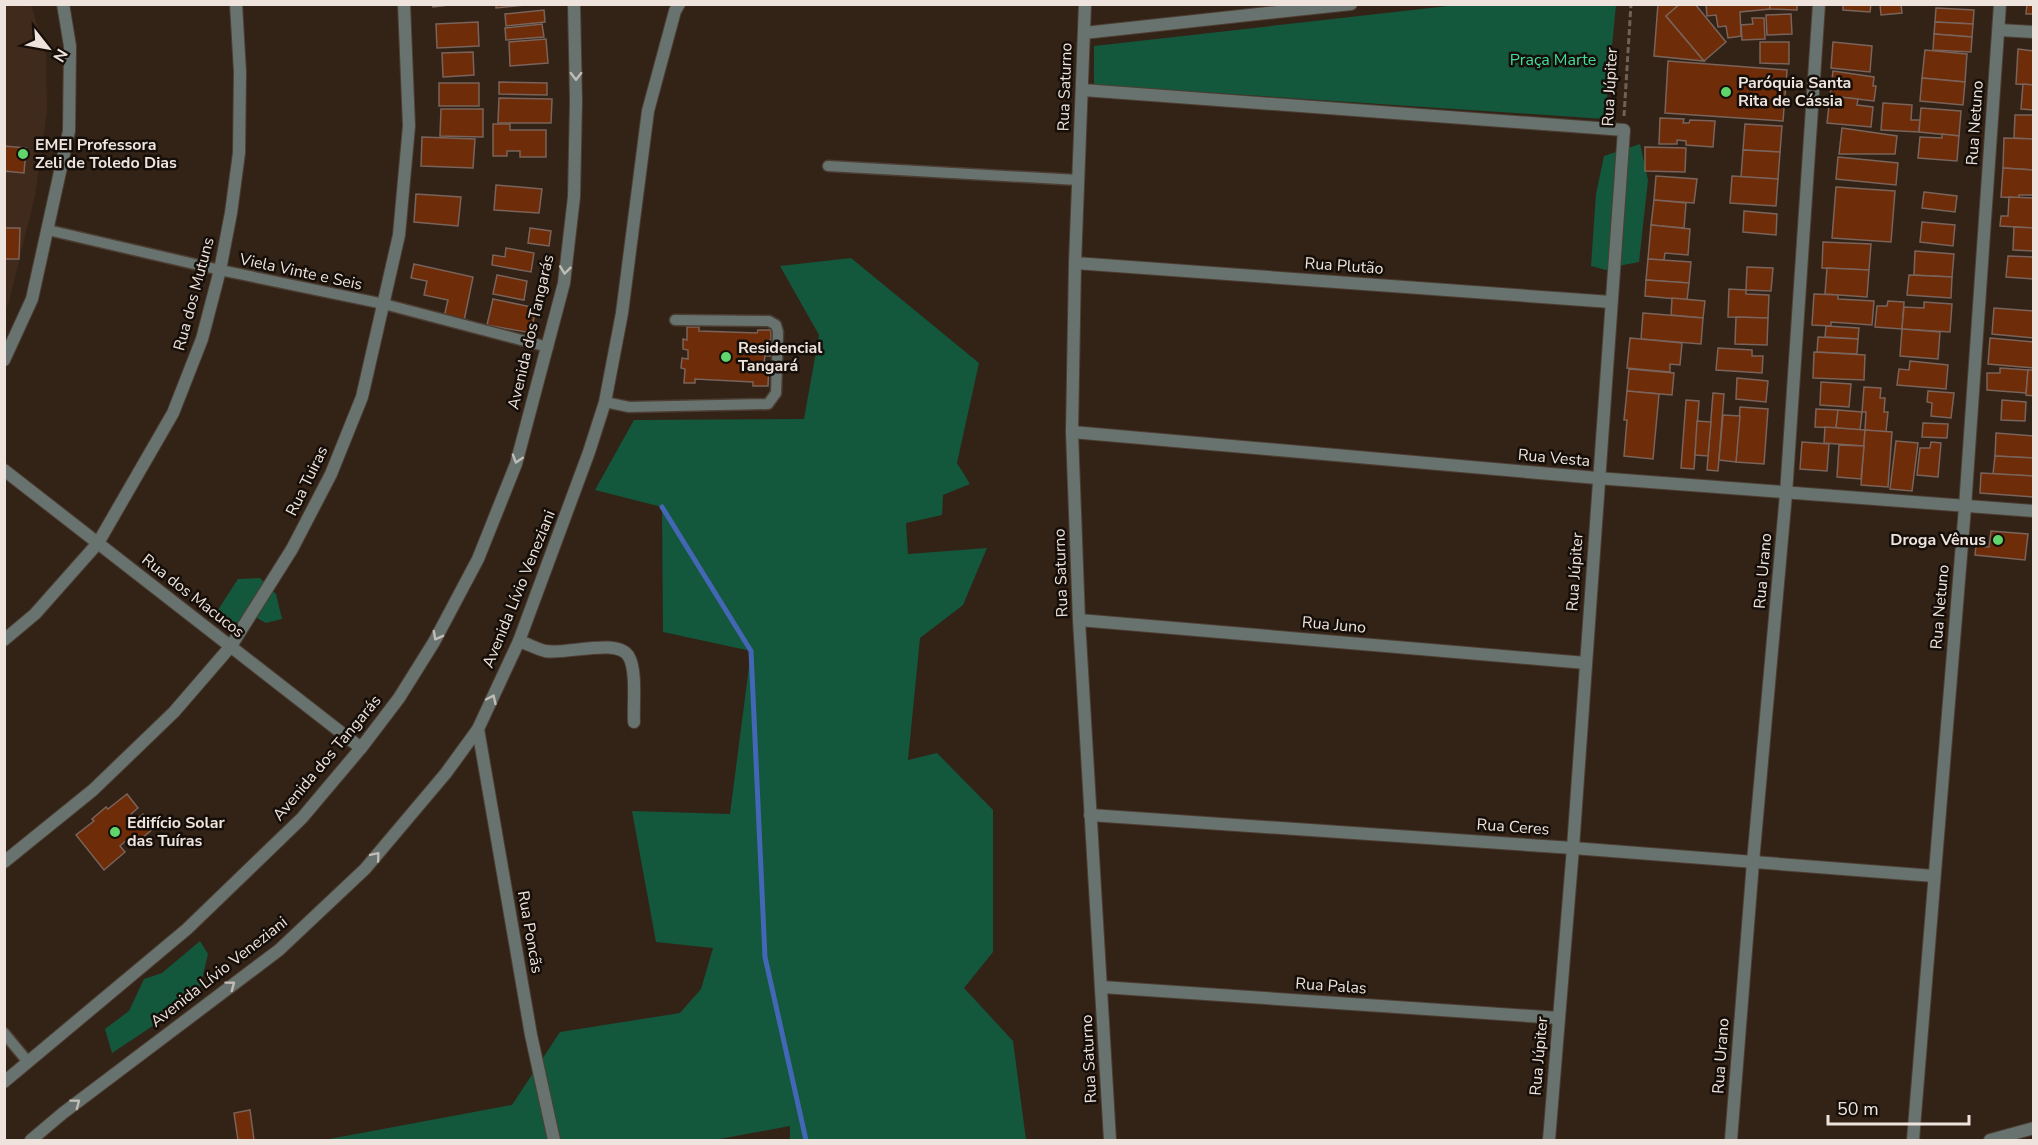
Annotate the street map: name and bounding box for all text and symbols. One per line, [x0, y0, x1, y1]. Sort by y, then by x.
north arrow [18, 18, 78, 78]
street label: Rua Saturno [1052, 42, 1078, 132]
text: N [47, 44, 73, 66]
street label: Rua Júpiter [1597, 47, 1623, 127]
park label: Praça Marte [1510, 49, 1596, 71]
one-way arrow [570, 71, 582, 80]
place label: Paróquia Santa Rita de Cássia [1738, 72, 1851, 112]
street label: Rua Netuno [1961, 80, 1989, 166]
marker: Paróquia Santa Rita de Cássia [1719, 85, 1733, 99]
place label: EMEI Professora Zeli de Toledo Dias [35, 134, 177, 174]
marker: EMEI Professora Zeli de Toledo Dias [16, 147, 30, 161]
street label: Rua dos Mutuns [168, 235, 220, 353]
street label: Viela Vinte e Seis [237, 248, 364, 296]
street label: Avenida dos Tangarás [502, 252, 560, 412]
street label: Rua Plutão [1304, 252, 1384, 280]
one-way arrow [559, 265, 572, 275]
place label: Residencial Tangará [738, 337, 822, 377]
marker: Residencial Tangará [719, 350, 733, 364]
street label: Rua Tuiras [281, 442, 333, 520]
street label: Rua Vesta [1517, 444, 1591, 472]
one-way arrow [512, 453, 524, 464]
street label: Avenida Lívio Veneziani [477, 507, 561, 671]
street label: Rua Saturno [1048, 528, 1074, 618]
place label: Droga Vênus [1890, 529, 1986, 551]
street label: Rua Júpiter [1561, 531, 1589, 612]
street label: Rua Urano [1749, 532, 1777, 610]
marker: Droga Vênus [1991, 533, 2005, 547]
street label: Rua dos Macucos [137, 549, 249, 643]
street label: Rua Netuno [1925, 564, 1955, 650]
street label: Rua Juno [1301, 611, 1367, 639]
one-way arrow [433, 630, 444, 641]
street label: Avenida dos Tangarás [268, 690, 386, 826]
one-way arrow [484, 695, 496, 706]
place label: Edifício Solar das Tuíras [127, 812, 225, 852]
street label: Rua Ceres [1476, 813, 1550, 841]
marker: Edifício Solar das Tuíras [108, 825, 122, 839]
one-way arrow [369, 852, 380, 863]
street label: Rua Poncãs [512, 889, 548, 975]
street label: Avenida Lívio Veneziani [146, 911, 292, 1033]
street label: Rua Palas [1295, 973, 1367, 999]
one-way arrow [225, 982, 236, 993]
street label: Rua Saturno [1076, 1014, 1102, 1104]
street label: Rua Júpiter [1525, 1015, 1553, 1096]
street label: Rua Urano [1707, 1017, 1735, 1095]
scale bar [1828, 1088, 1969, 1126]
text: 50 m [1837, 1097, 1879, 1121]
one-way arrow [69, 1099, 80, 1110]

